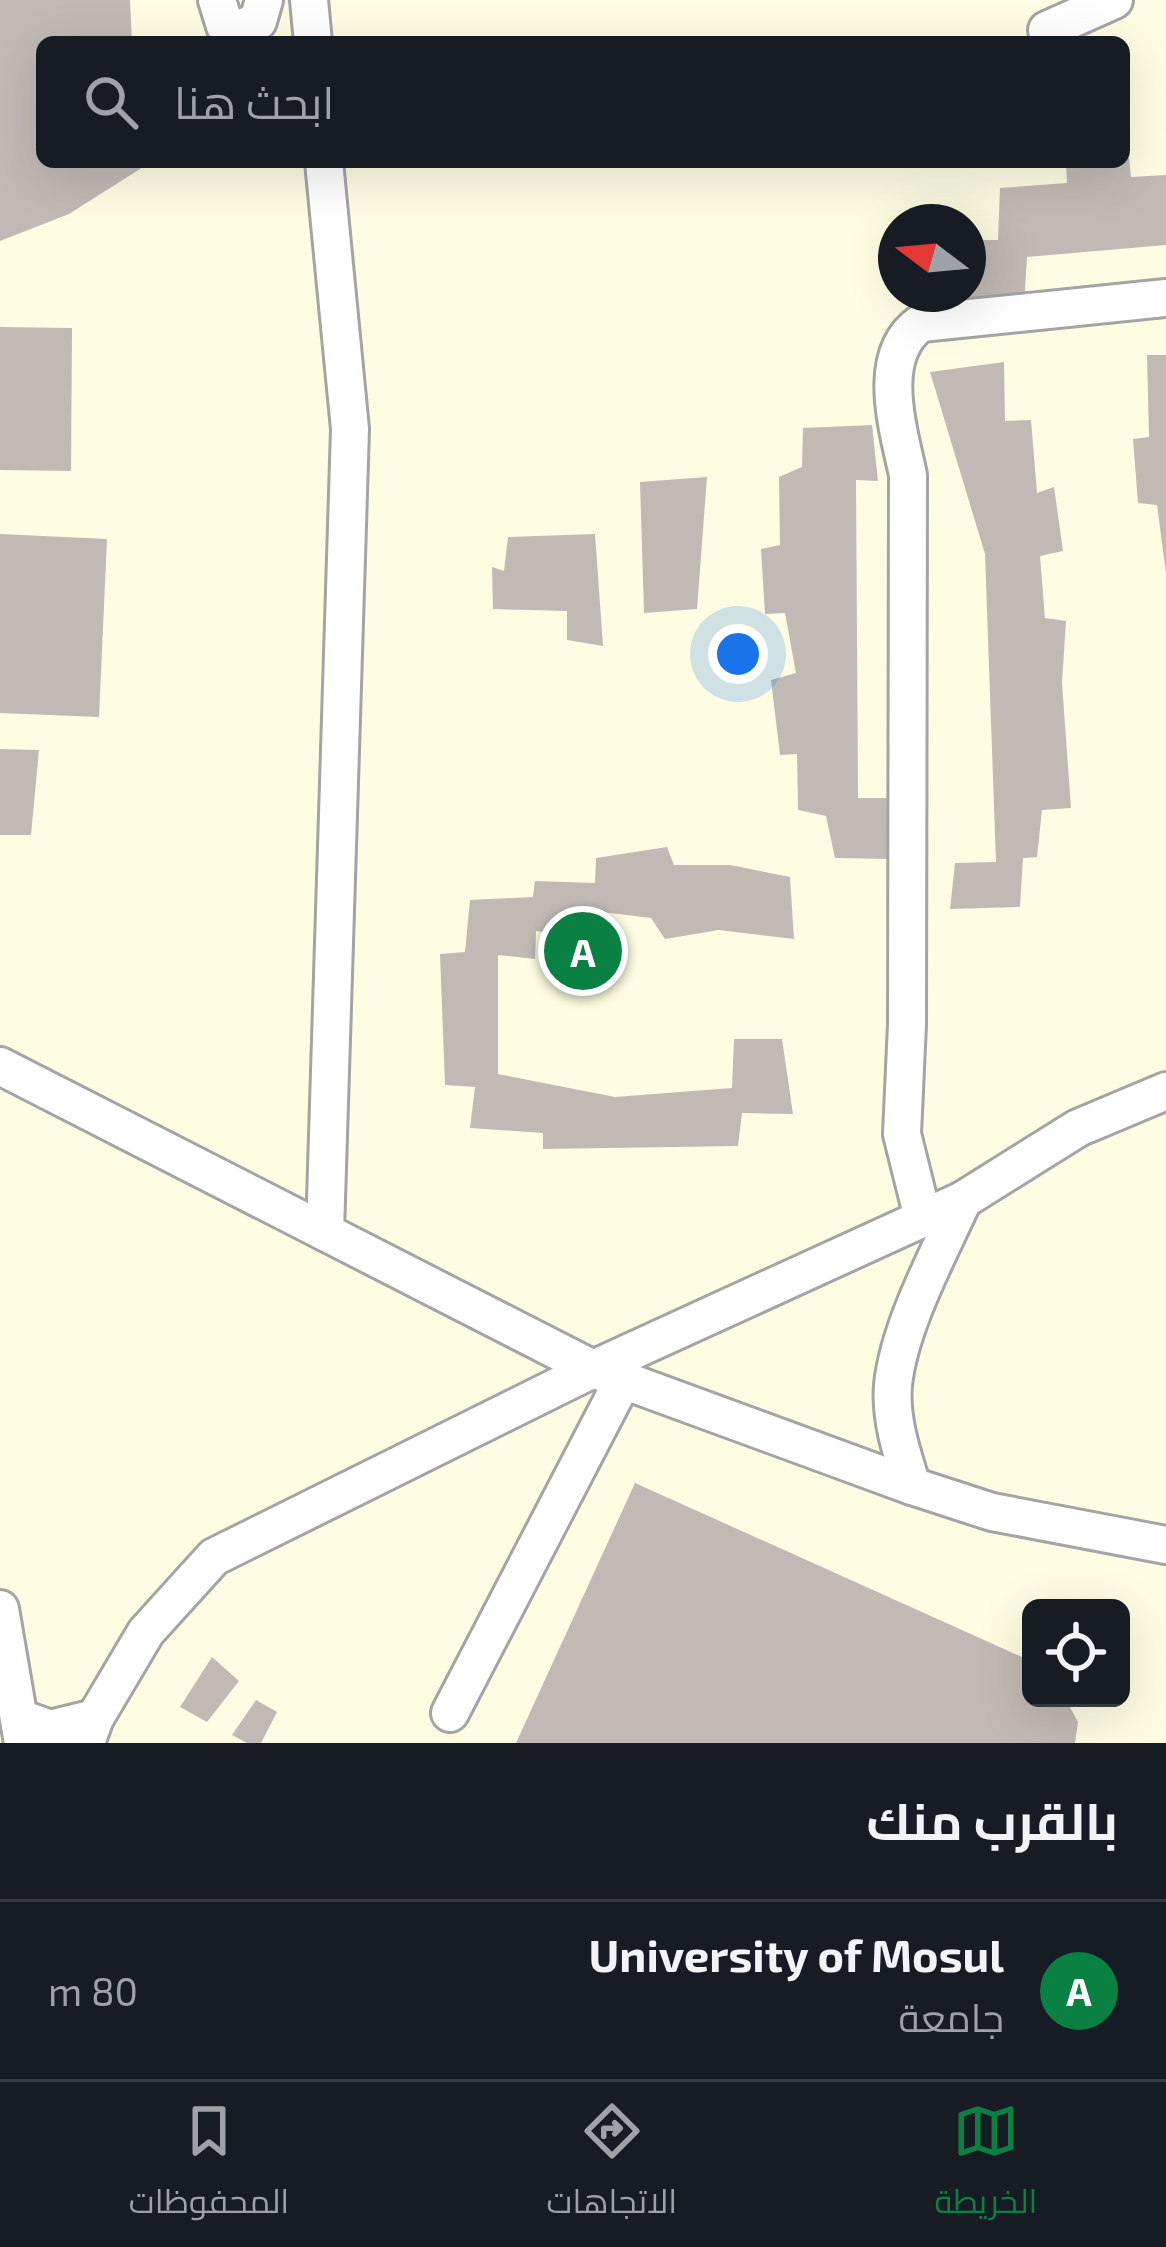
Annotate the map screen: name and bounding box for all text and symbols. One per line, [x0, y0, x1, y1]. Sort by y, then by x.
search box [36, 36, 1130, 168]
icon: search [78, 69, 144, 135]
text: ابحث هنا [174, 74, 334, 128]
north arrow [878, 204, 986, 312]
your location [708, 624, 768, 684]
pin: A [544, 906, 622, 996]
map controls [1022, 1599, 1130, 1707]
button: locate [1022, 1599, 1130, 1707]
text: بالقرب منك [866, 1789, 1118, 1850]
text: University of Mosul [588, 1927, 1004, 1981]
text: 80 m [48, 1967, 138, 2014]
text: A [1066, 1967, 1092, 2014]
text: جامعة [898, 1993, 1004, 2040]
tab: المحفوظات [129, 2098, 289, 2232]
tab: الاتجاهات [547, 2098, 677, 2232]
tab: الخريطة [934, 2098, 1037, 2232]

